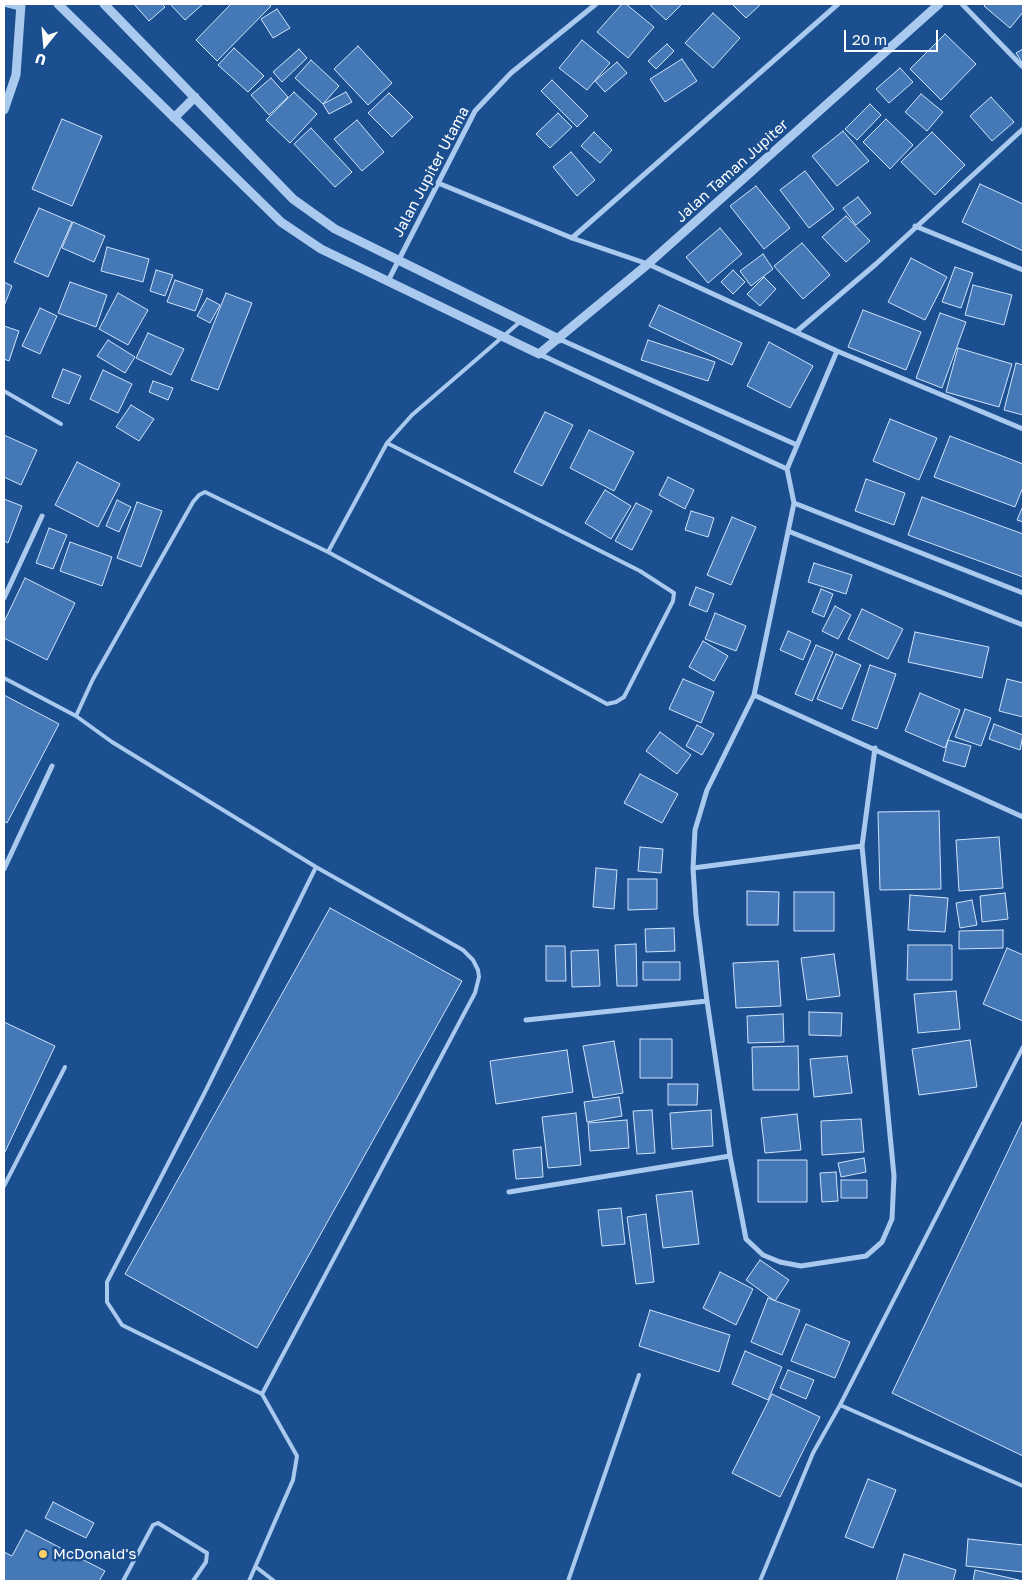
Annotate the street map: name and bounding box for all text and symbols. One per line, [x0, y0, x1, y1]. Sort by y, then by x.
north arrow [20, 20, 70, 70]
scale bar [847, 20, 941, 52]
text: 20 m [852, 30, 887, 48]
text: U [33, 50, 48, 69]
street label: Jalan Jupiter Utama [389, 104, 473, 240]
street label: Jalan Taman Jupiter [672, 116, 792, 226]
place label: McDonald's [53, 1545, 136, 1563]
marker: McDonald's [37, 1548, 49, 1560]

